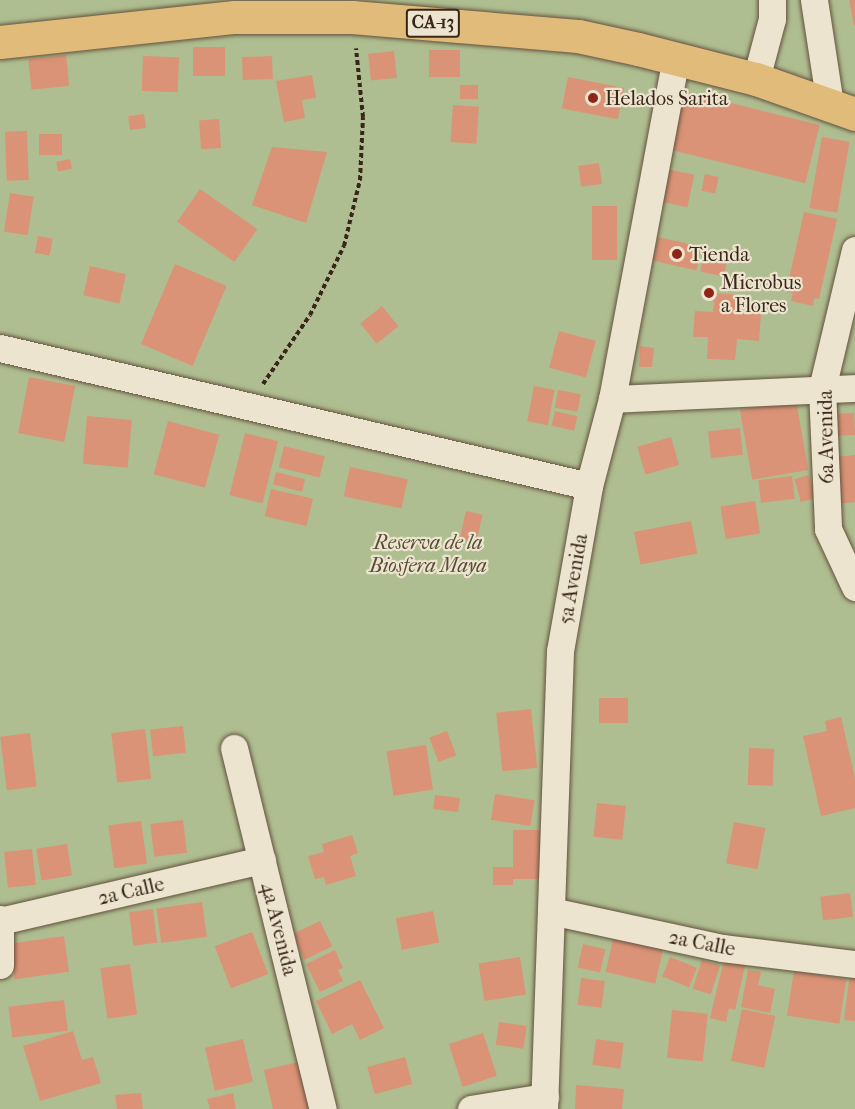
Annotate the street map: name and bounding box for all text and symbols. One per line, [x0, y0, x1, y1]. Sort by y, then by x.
road number: CA-13 [404, 8, 462, 38]
place label: Helados Sarita [605, 86, 728, 110]
marker: Helados Sarita [586, 91, 600, 105]
place label: Tienda [689, 242, 749, 266]
marker: Tienda [670, 247, 684, 261]
place label: Microbus a Flores [721, 270, 801, 317]
marker: Microbus a Flores [702, 286, 716, 300]
street label: 6a Avenida [813, 390, 839, 484]
park label: Reserva de la Biosfera Maya [369, 531, 487, 578]
street label: 5a Avenida [553, 532, 593, 626]
street label: 2a Calle [95, 872, 167, 910]
street label: 4a Avenida [256, 880, 302, 978]
street label: 2a Calle [667, 925, 737, 961]

